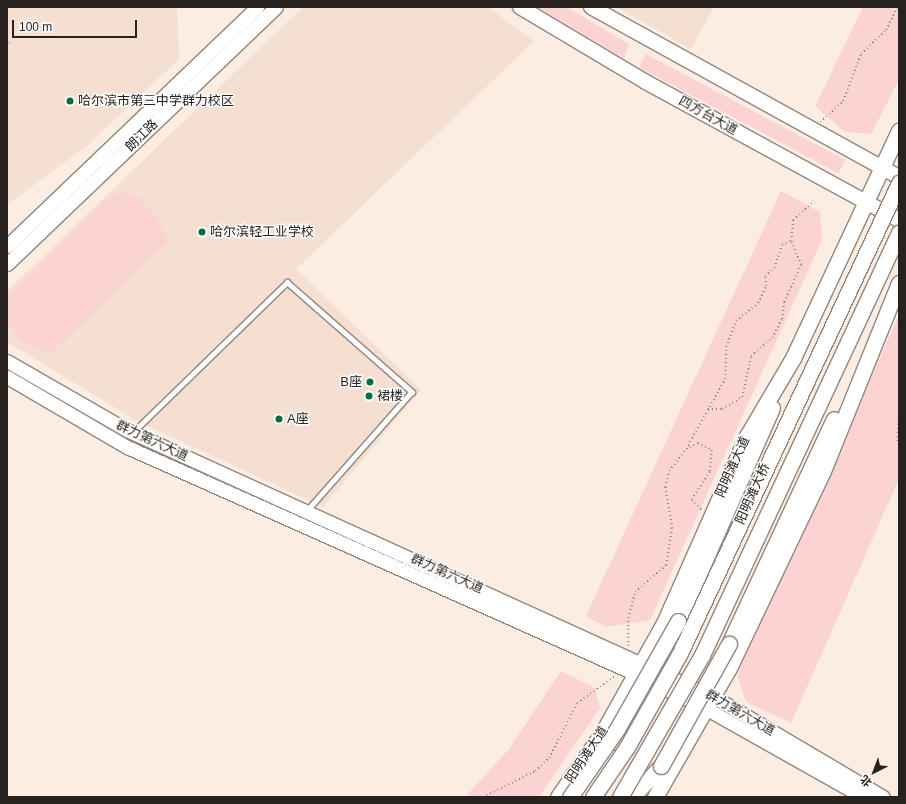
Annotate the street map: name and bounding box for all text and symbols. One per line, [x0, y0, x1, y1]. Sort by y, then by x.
scale bar [14, 12, 139, 38]
text: 100 m [19, 20, 52, 34]
place label: 哈尔滨市第三中学群力校区 [78, 93, 234, 109]
street label: 四方台大道 [676, 93, 740, 139]
marker: 哈尔滨市第三中学群力校区 [65, 96, 75, 106]
street label: 朗江路 [123, 117, 161, 155]
place label: 哈尔滨轻工业学校 [210, 224, 314, 240]
marker: 哈尔滨轻工业学校 [197, 227, 207, 237]
place label: B座 [340, 374, 362, 390]
marker: B座 [365, 377, 375, 387]
place label: 裙楼 [377, 388, 403, 404]
marker: 裙楼 [364, 391, 374, 401]
place label: A座 [287, 411, 309, 427]
marker: A座 [274, 414, 284, 424]
street label: 群力第六大道 [113, 417, 191, 465]
street label: 阳明滩大道 [713, 434, 753, 500]
street label: 阳明滩大桥 [733, 461, 773, 527]
street label: 群力第六大道 [408, 551, 486, 597]
street label: 群力第六大道 [702, 687, 778, 739]
street label: 阳明滩大道 [562, 724, 612, 786]
north arrow [854, 752, 894, 792]
text: 北 [858, 773, 874, 789]

